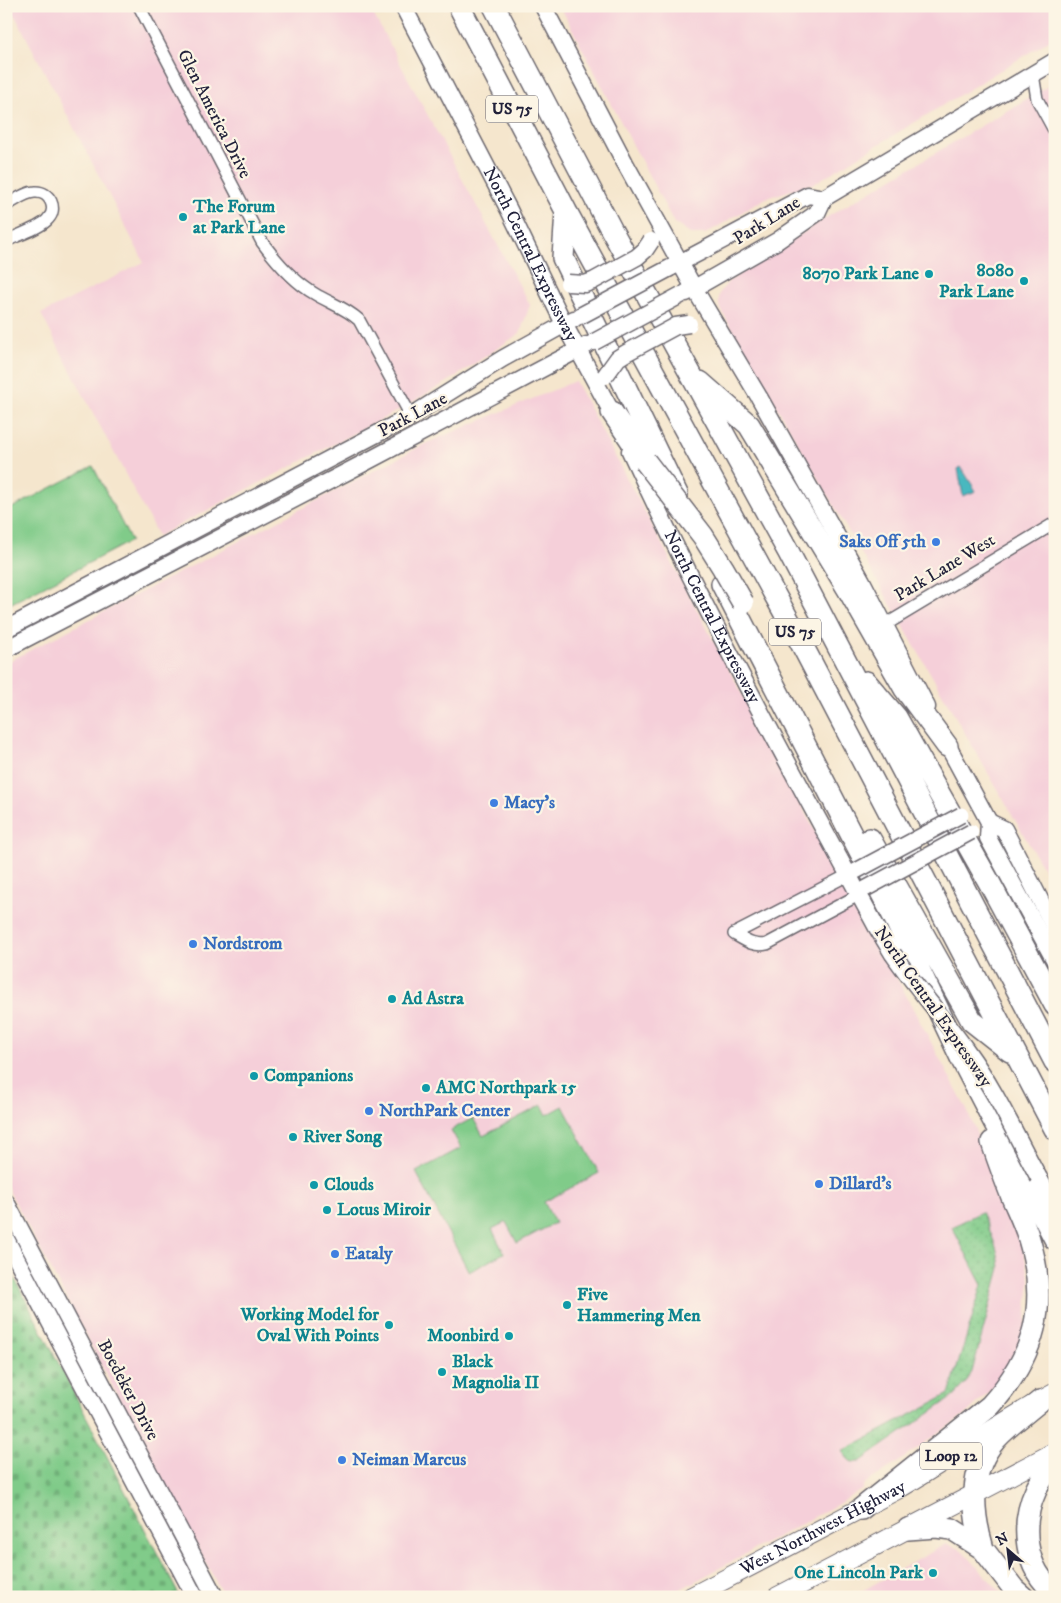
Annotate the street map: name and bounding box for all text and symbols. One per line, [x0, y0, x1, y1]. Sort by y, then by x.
street label: Glen America Drive [172, 46, 256, 182]
road number: US 75 [486, 96, 538, 122]
street label: North Central Expressway [478, 164, 583, 346]
street label: Park Lane [729, 192, 805, 250]
place label: The Forum at Park Lane [192, 196, 286, 239]
marker: The Forum at Park Lane [177, 211, 189, 223]
place label: 8080 Park Lane [939, 260, 1015, 303]
place label: 8070 Park Lane [802, 263, 920, 285]
marker: 8070 Park Lane [923, 268, 935, 280]
marker: 8080 Park Lane [1018, 275, 1030, 287]
street label: Park Lane [375, 388, 451, 442]
street label: North Central Expressway [659, 527, 765, 708]
street label: Park Lane West [891, 529, 1000, 607]
place label: Saks Off 5th [839, 531, 927, 553]
marker: Saks Off 5th [930, 536, 942, 548]
road number: US 75 [769, 618, 821, 646]
place label: Macy's [504, 792, 555, 814]
marker: Macy's [488, 797, 500, 809]
street label: North Central Expressway [869, 922, 997, 1092]
place label: Nordstrom [203, 933, 283, 955]
marker: Nordstrom [187, 938, 199, 950]
place label: Ad Astra [401, 988, 464, 1010]
marker: Ad Astra [386, 993, 398, 1005]
place label: Companions [264, 1065, 353, 1087]
marker: Companions [248, 1070, 260, 1082]
place label: AMC Northpark 15 [435, 1077, 576, 1099]
marker: AMC Northpark 15 [420, 1082, 432, 1094]
place label: NorthPark Center [379, 1100, 510, 1122]
marker: NorthPark Center [363, 1105, 375, 1117]
place label: River Song [303, 1126, 383, 1148]
marker: River Song [287, 1131, 299, 1143]
place label: Dillard's [829, 1173, 892, 1195]
place label: Clouds [324, 1174, 374, 1196]
marker: Dillard's [813, 1178, 825, 1190]
marker: Clouds [308, 1179, 320, 1191]
place label: Lotus Miroir [337, 1199, 431, 1221]
marker: Lotus Miroir [321, 1204, 333, 1216]
place label: Eataly [345, 1243, 393, 1265]
marker: Eataly [329, 1248, 341, 1260]
place label: Five Hammering Men [577, 1284, 701, 1327]
marker: Five Hammering Men [561, 1299, 573, 1311]
place label: Working Model for Oval With Points [240, 1304, 379, 1347]
marker: Working Model for Oval With Points [383, 1319, 395, 1331]
place label: Moonbird [427, 1325, 500, 1347]
marker: Moonbird [503, 1330, 515, 1342]
street label: Boedeker Drive [92, 1336, 164, 1444]
place label: Black Magnolia II [452, 1351, 540, 1394]
marker: Black Magnolia II [436, 1366, 448, 1378]
road number: Loop 12 [920, 1442, 982, 1470]
place label: Neiman Marcus [352, 1449, 466, 1471]
marker: Neiman Marcus [336, 1454, 348, 1466]
street label: West Northwest Highway [736, 1476, 910, 1581]
north arrow [984, 1526, 1034, 1576]
text: N [993, 1529, 1012, 1550]
place label: One Lincoln Park [794, 1562, 924, 1584]
marker: One Lincoln Park [927, 1567, 939, 1579]

